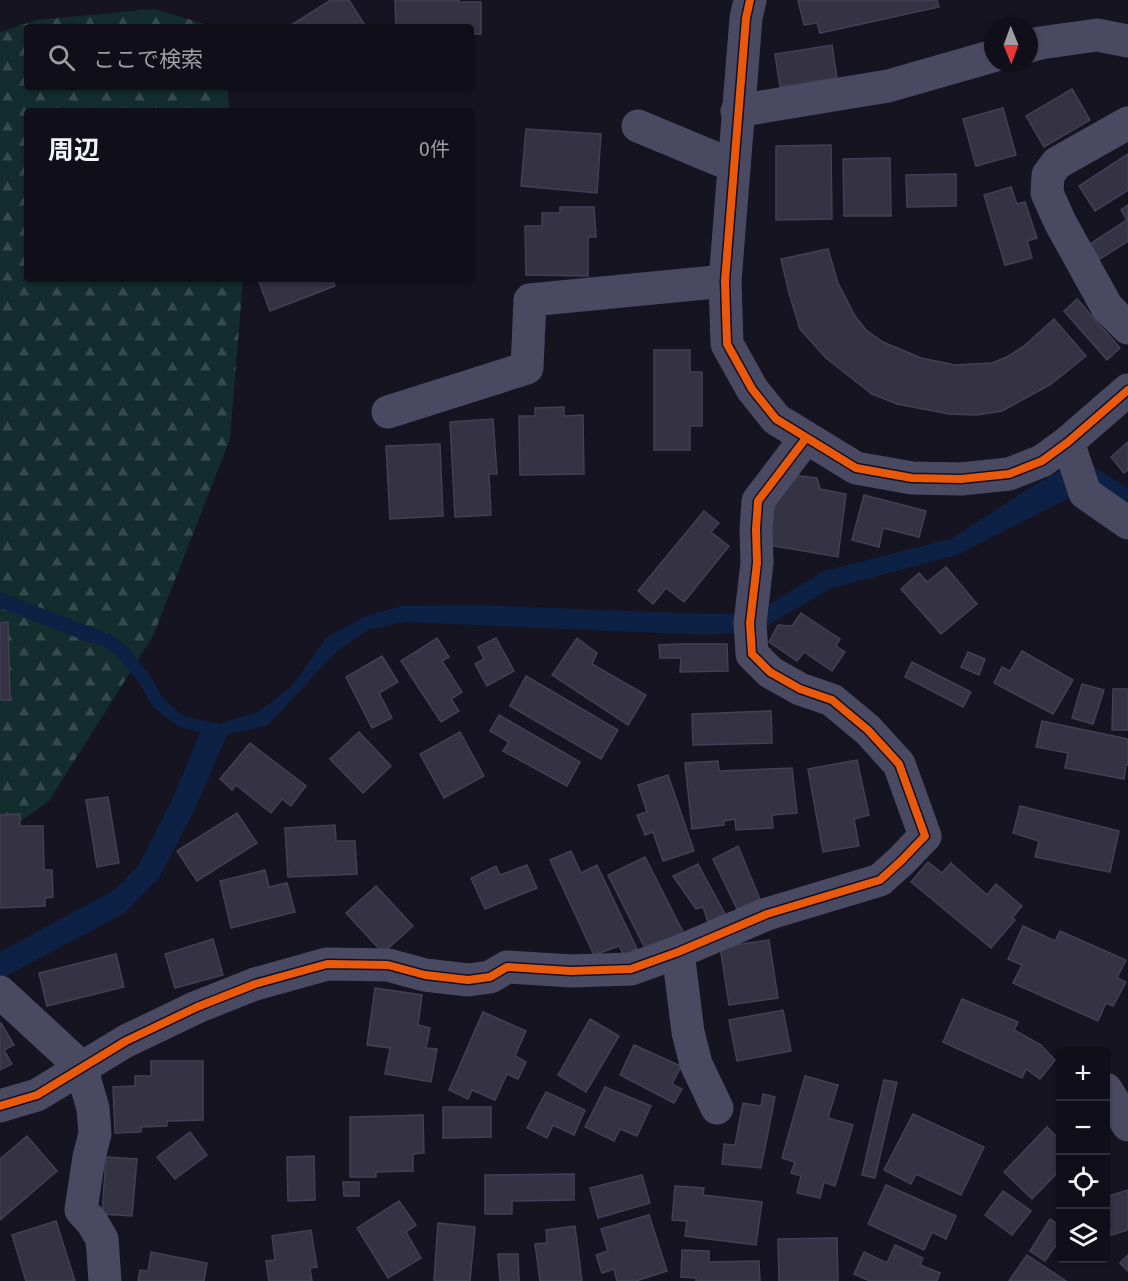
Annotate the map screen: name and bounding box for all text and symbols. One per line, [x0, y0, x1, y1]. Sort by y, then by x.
north arrow [984, 18, 1038, 72]
search box [24, 24, 474, 90]
icon: search [45, 41, 78, 74]
text: ここで検索 [93, 46, 203, 73]
text: 周辺 [48, 135, 100, 166]
text: 0件 [419, 137, 450, 161]
map controls [1056, 1047, 1110, 1263]
button: + [1056, 1047, 1110, 1101]
button: − [1056, 1101, 1110, 1155]
button: locate [1056, 1155, 1110, 1209]
button: layers [1056, 1209, 1110, 1263]

